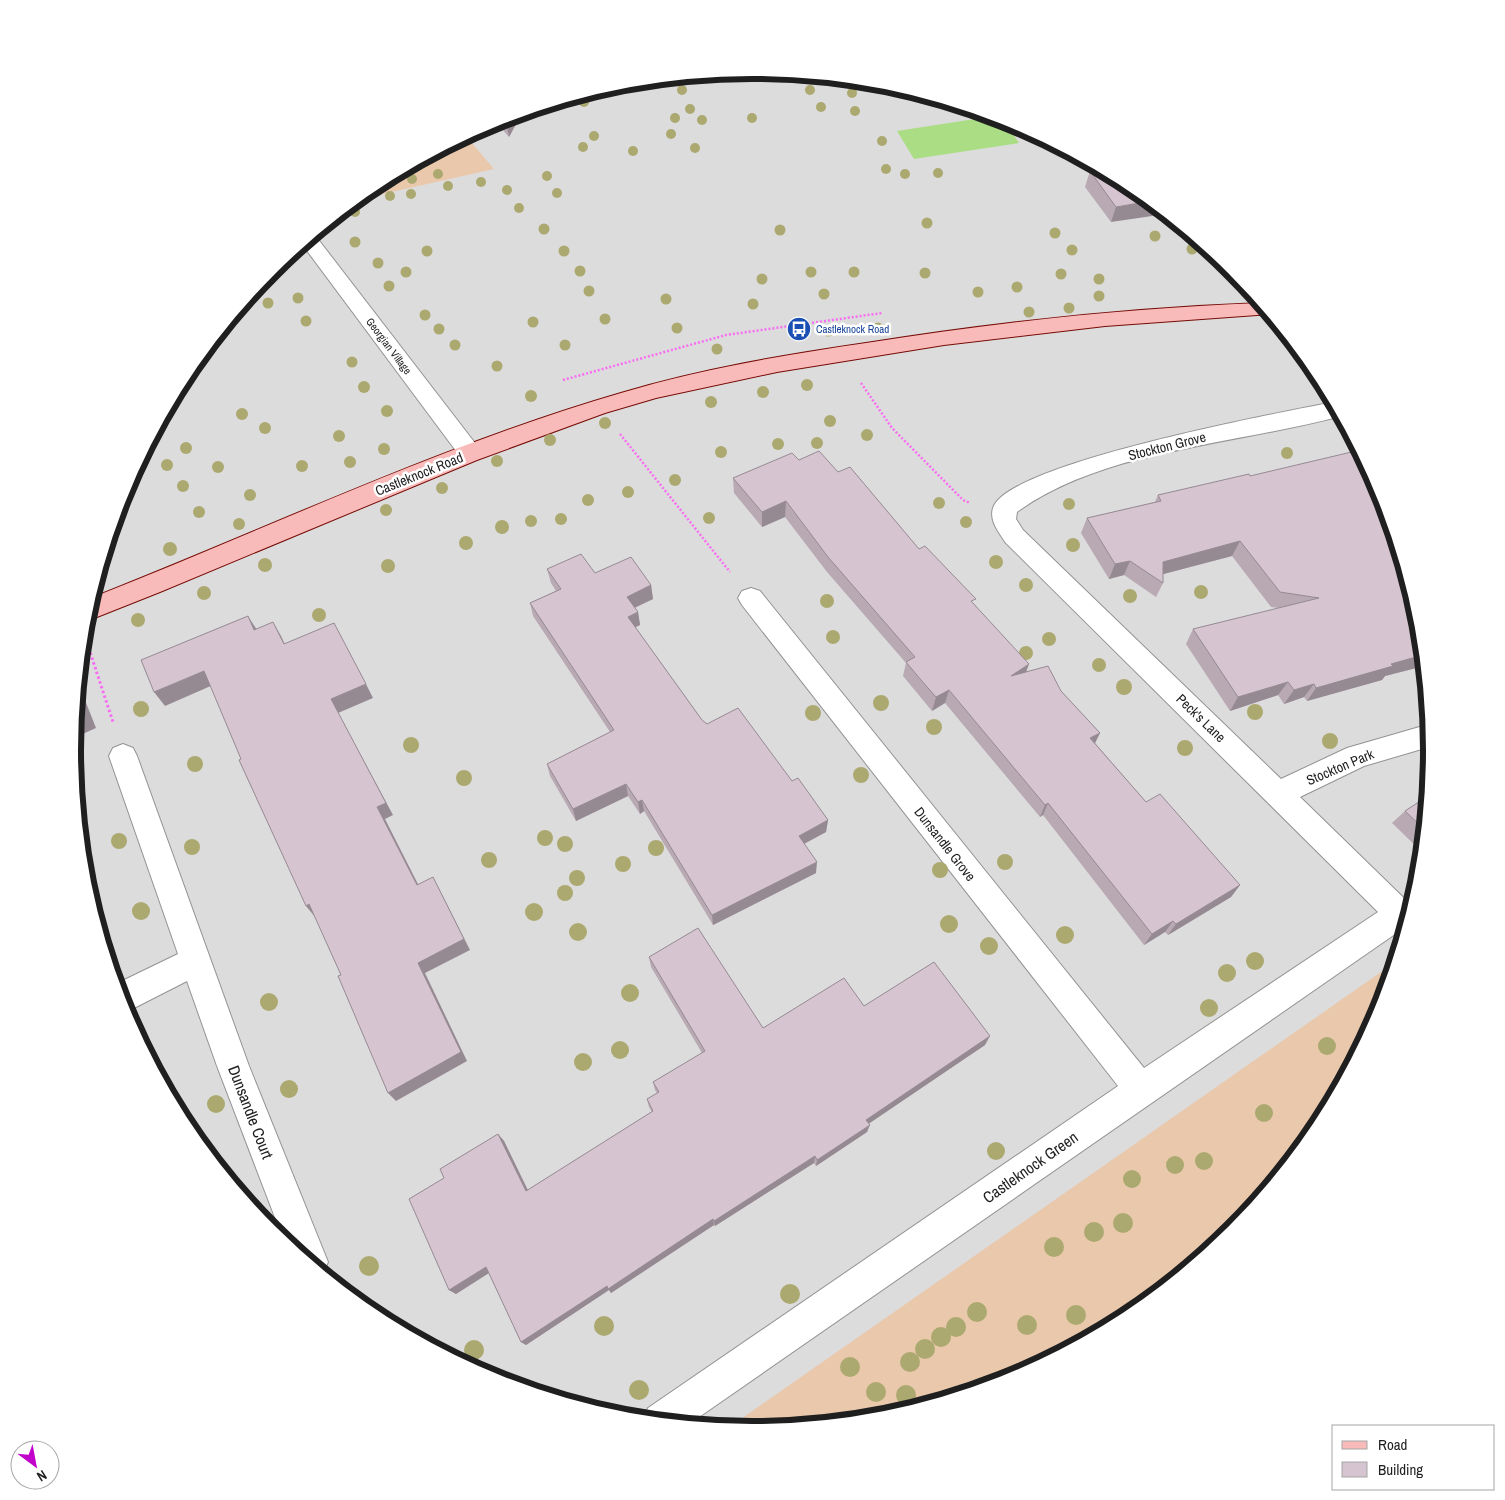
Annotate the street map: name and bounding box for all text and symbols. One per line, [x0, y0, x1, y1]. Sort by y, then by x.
street label: Georgian Village [363, 315, 415, 377]
bus stop icon: Castleknock Road [786, 316, 812, 342]
place label: Castleknock Road [816, 322, 889, 336]
street label: Stockton Grove [1126, 428, 1208, 464]
street label: Castleknock Road [372, 448, 466, 500]
street label: Peck's Lane [1172, 690, 1230, 746]
street label: Stockton Park [1304, 745, 1377, 789]
street label: Dunsandle Grove [910, 803, 980, 885]
street label: Dunsandle Court [223, 1062, 279, 1162]
street label: Castleknock Green [978, 1126, 1082, 1208]
legend [1332, 1425, 1495, 1490]
text: Road [1378, 1434, 1407, 1455]
north arrow [10, 1440, 60, 1490]
text: Building [1378, 1459, 1423, 1480]
text: N [34, 1466, 50, 1486]

